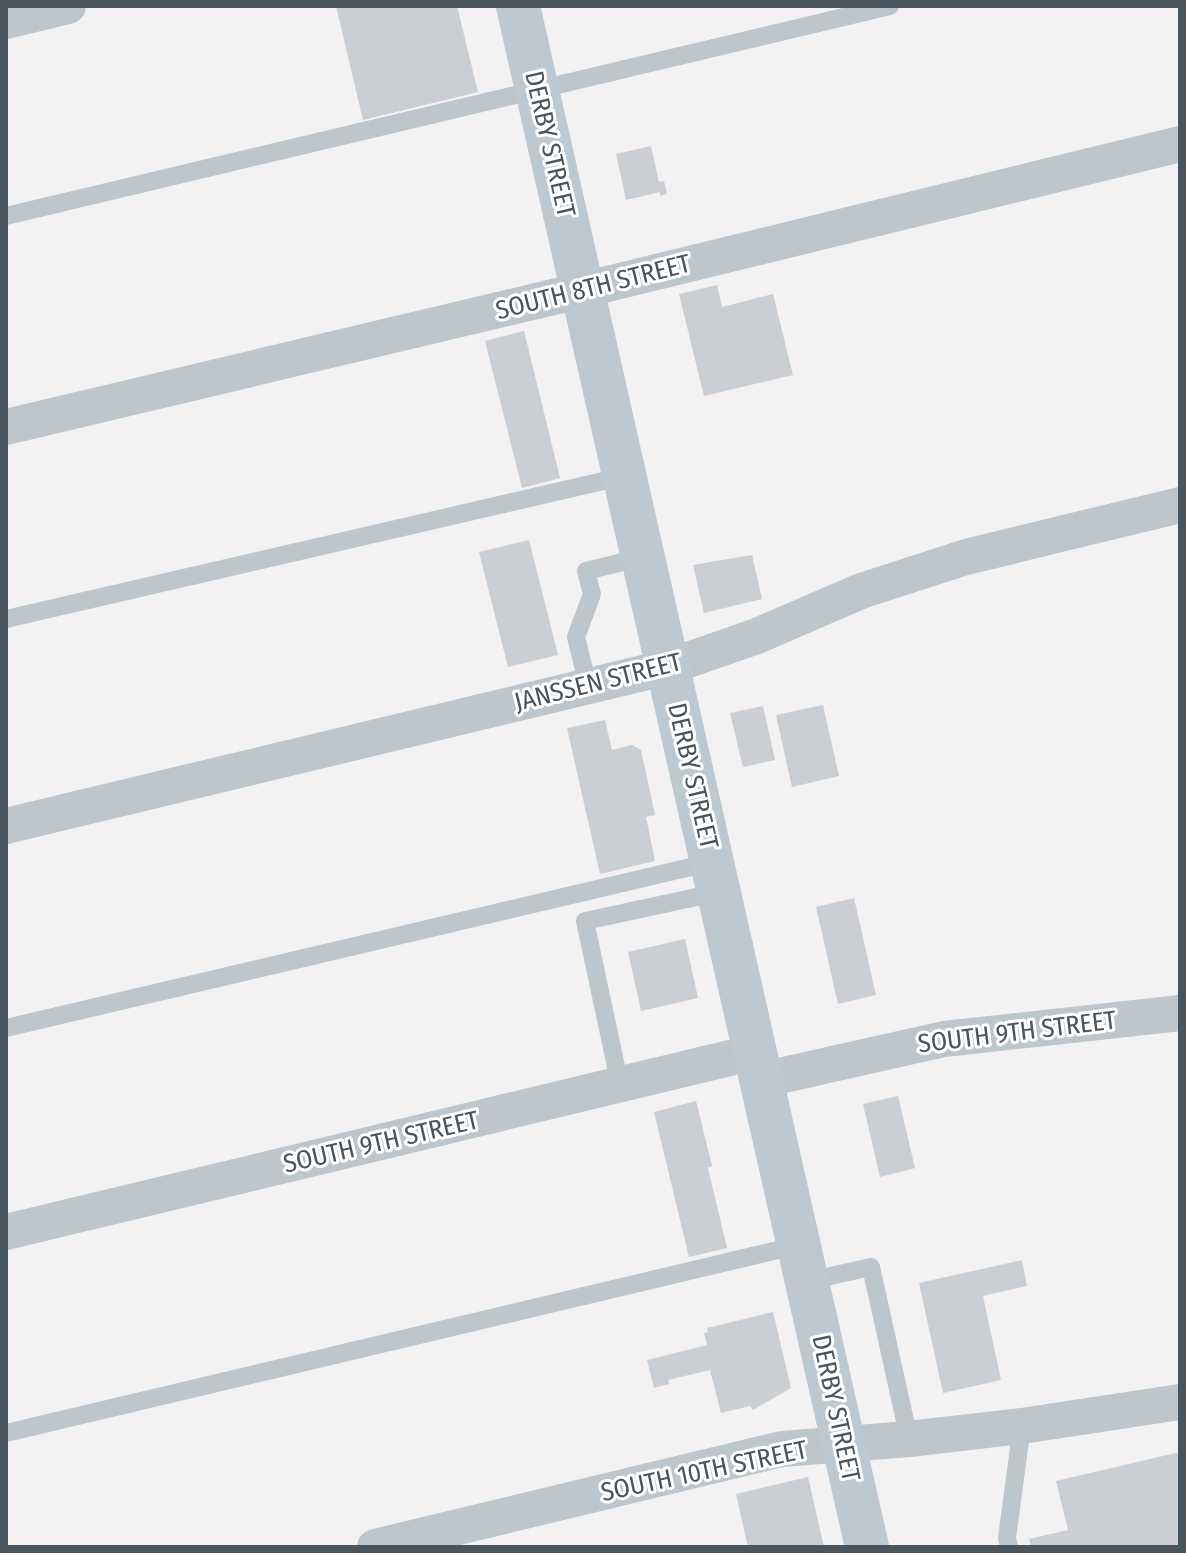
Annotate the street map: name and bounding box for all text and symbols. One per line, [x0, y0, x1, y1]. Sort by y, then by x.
street label: DERBY STREET [518, 68, 582, 220]
street label: SOUTH 8TH STREET [492, 248, 694, 326]
street label: JANSSEN STREET [511, 646, 685, 718]
street label: DERBY STREET [661, 700, 725, 852]
street label: SOUTH 9TH STREET [916, 1004, 1118, 1060]
street label: SOUTH 9TH STREET [280, 1104, 482, 1180]
street label: DERBY STREET [805, 1332, 867, 1484]
street label: SOUTH 10TH STREET [598, 1434, 810, 1508]

